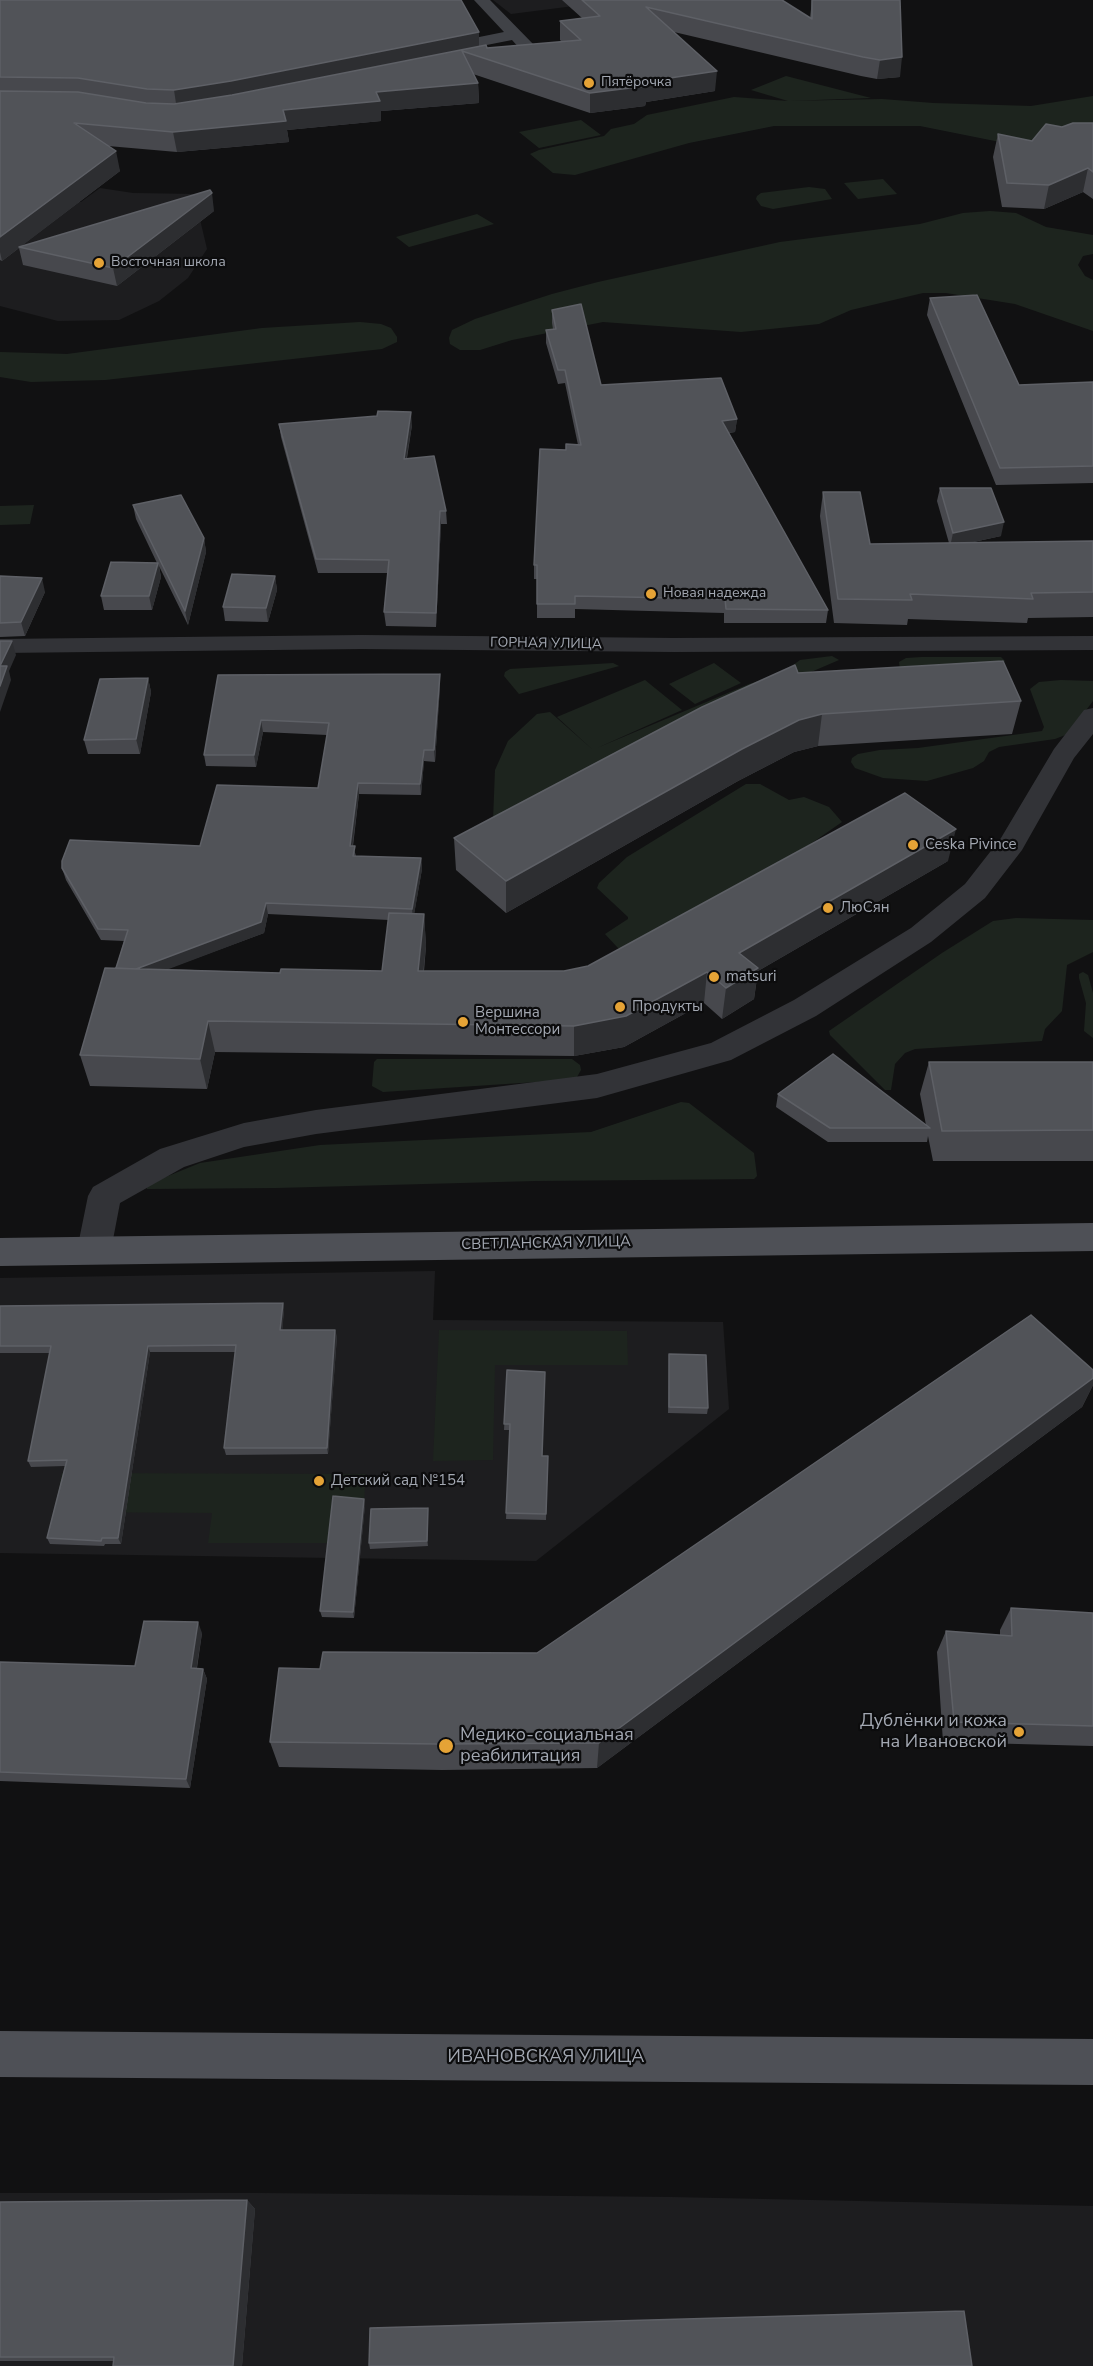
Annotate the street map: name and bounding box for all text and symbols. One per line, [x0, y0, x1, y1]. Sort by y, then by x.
place label: Пятёрочка [601, 75, 672, 91]
marker: Пятёрочка [582, 76, 596, 90]
place label: Восточная школа [111, 255, 226, 271]
marker: Восточная школа [92, 256, 106, 270]
place label: Новая надежда [663, 586, 766, 602]
marker: Новая надежда [644, 587, 658, 601]
street label: ГОРНАЯ УЛИЦА [490, 635, 602, 653]
place label: Ceska Pivince [925, 836, 1016, 854]
marker: Ceska Pivince [906, 838, 920, 852]
place label: ЛюСян [840, 899, 890, 917]
marker: ЛюСян [821, 901, 835, 915]
place label: matsuri [726, 968, 777, 986]
marker: matsuri [707, 970, 721, 984]
place label: Продукты [632, 998, 703, 1016]
marker: Продукты [613, 1000, 627, 1014]
place label: Вершина Монтессори [475, 1004, 560, 1039]
marker: Вершина Монтессори [456, 1015, 470, 1029]
street label: СВЕТЛАНСКАЯ УЛИЦА [461, 1234, 631, 1254]
place label: Детский сад №154 [331, 1472, 465, 1490]
marker: Детский сад №154 [312, 1474, 326, 1488]
place label: Дублёнки и кожа на Ивановской [860, 1711, 1007, 1754]
place label: Медико-социальная реабилитация [460, 1725, 634, 1768]
marker: Дублёнки и кожа на Ивановской [1012, 1725, 1026, 1739]
marker: Медико-социальная реабилитация [437, 1737, 455, 1755]
street label: ИВАНОВСКАЯ УЛИЦА [448, 2047, 644, 2069]

